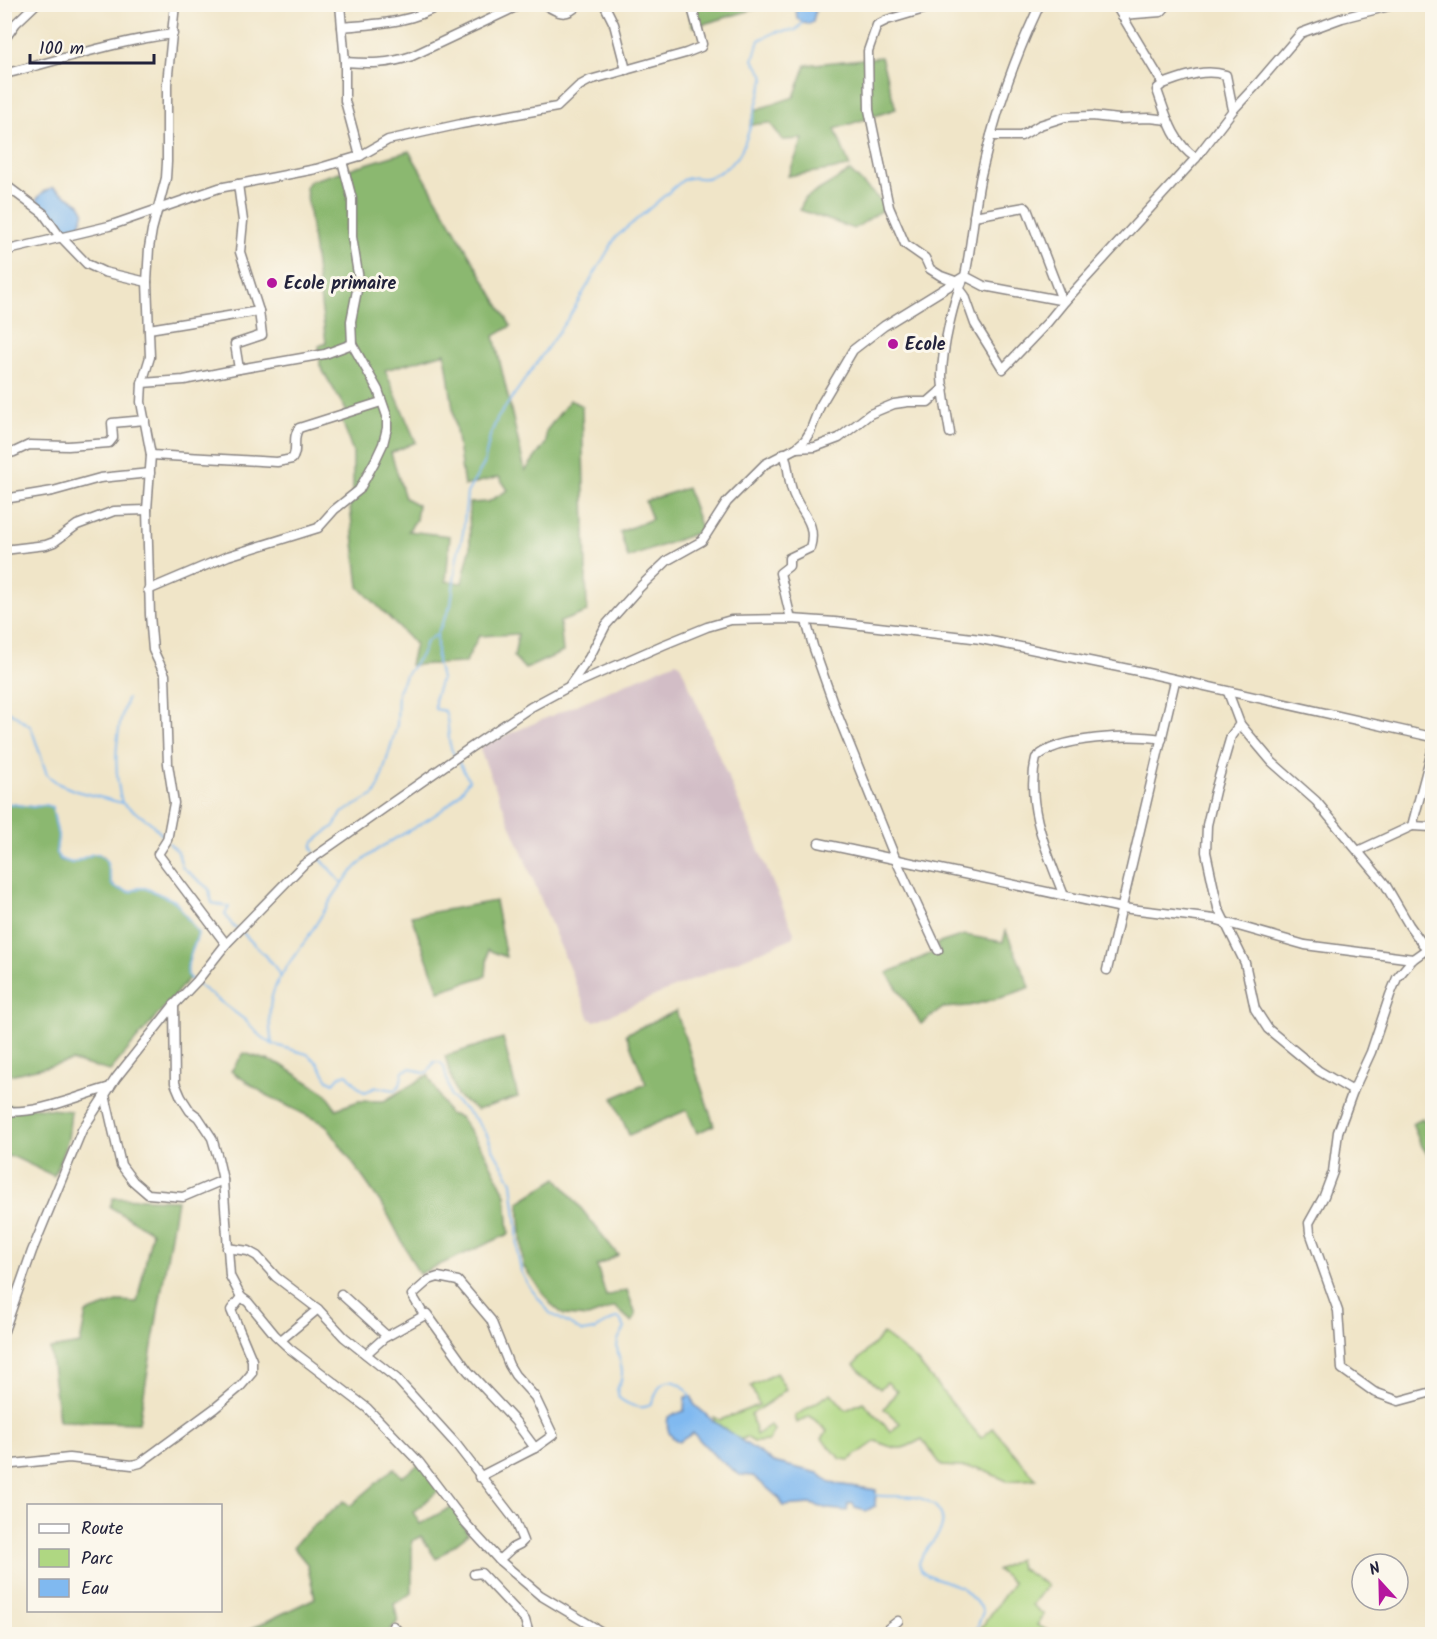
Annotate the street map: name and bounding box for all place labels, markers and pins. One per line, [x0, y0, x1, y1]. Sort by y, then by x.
place label: Ecole primaire [284, 270, 396, 299]
marker: Ecole primaire [265, 276, 279, 290]
place label: Ecole [905, 331, 946, 360]
marker: Ecole [886, 337, 900, 351]

